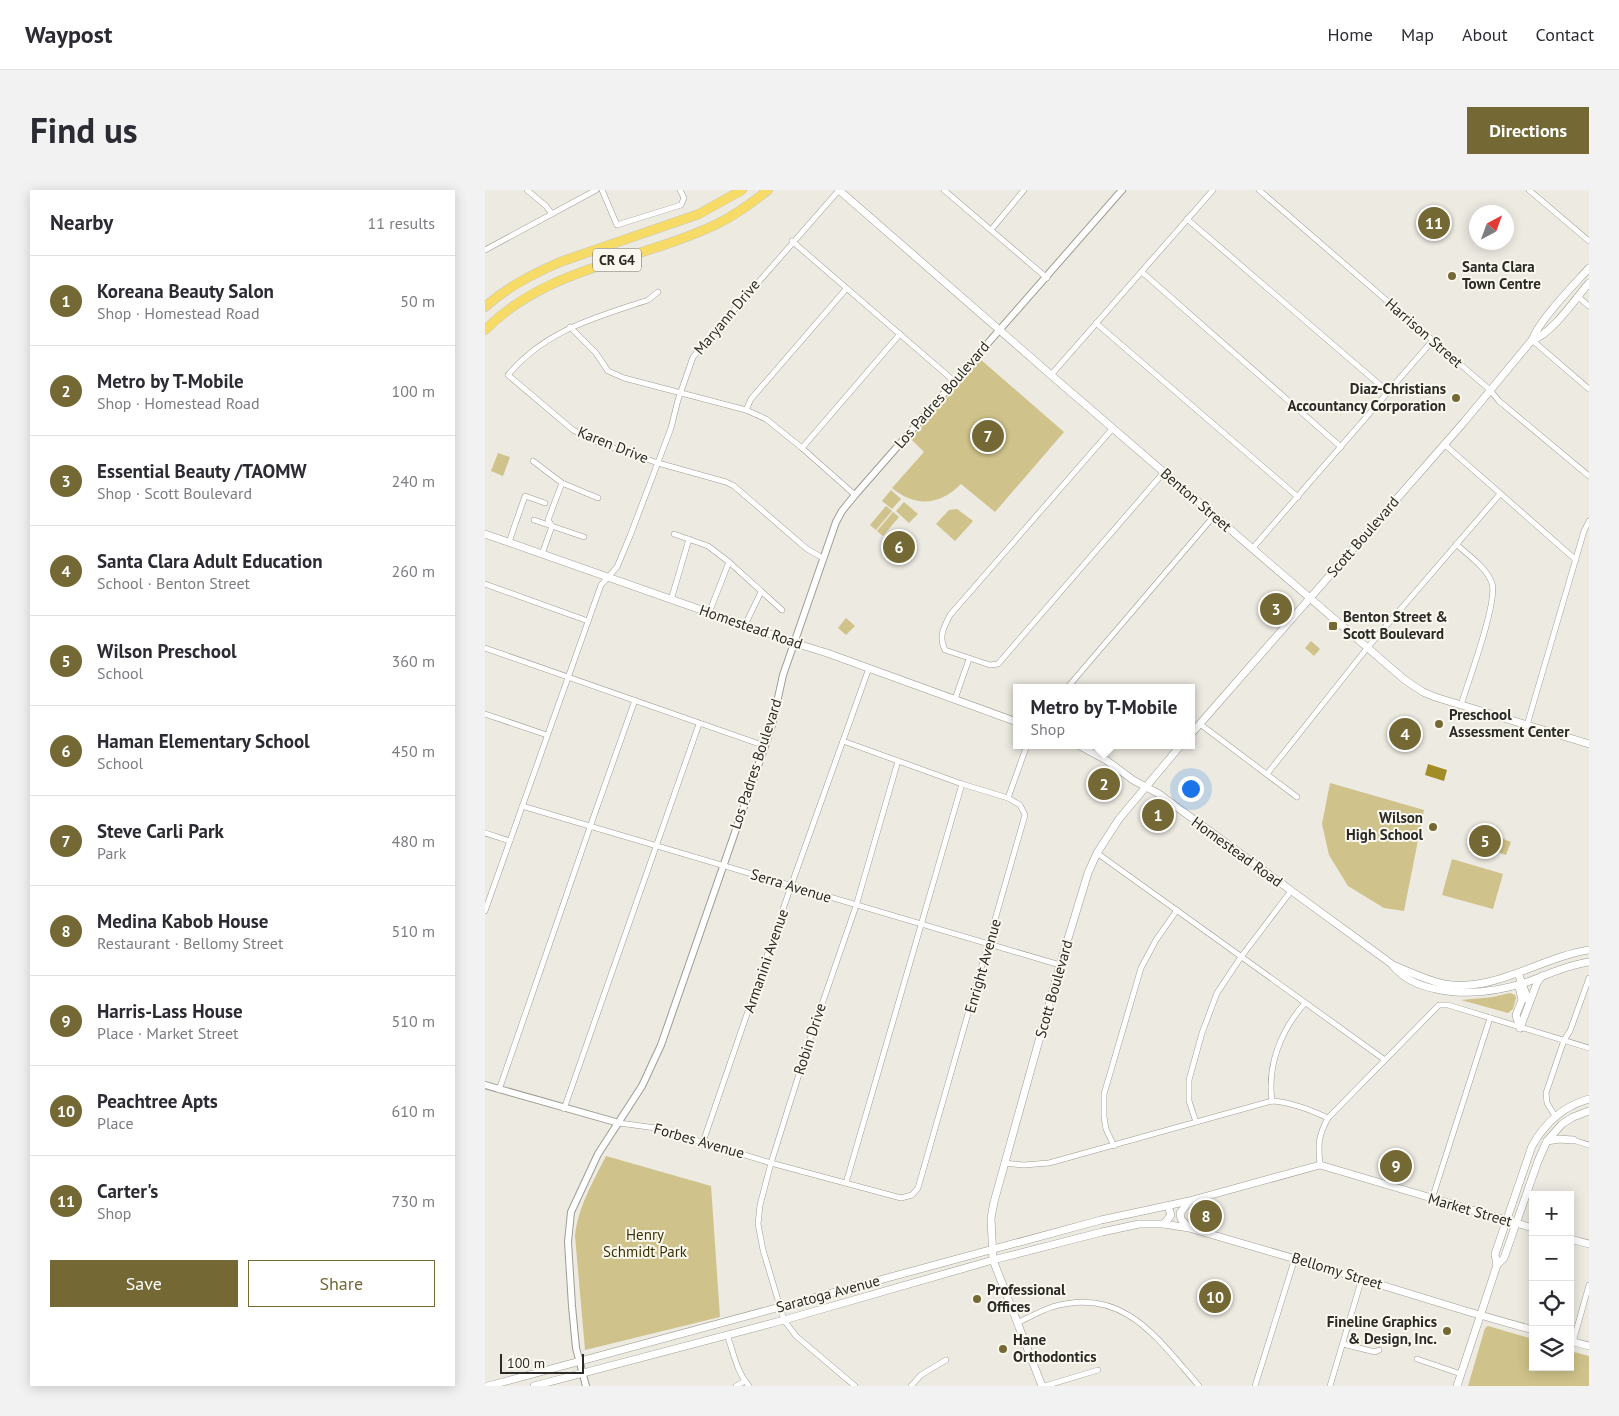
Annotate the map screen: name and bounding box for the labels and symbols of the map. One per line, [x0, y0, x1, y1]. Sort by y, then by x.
pin: 11 [1418, 204, 1450, 242]
north arrow [1469, 205, 1514, 250]
road number: CR G4 [593, 248, 641, 272]
place label: Santa Clara Town Centre [1462, 257, 1541, 293]
marker: Santa Clara Town Centre [1446, 270, 1458, 282]
street label: Maryann Drive [689, 275, 764, 358]
street label: Harrison Street [1382, 294, 1467, 371]
street label: Los Padres Boulevard [890, 337, 993, 452]
place label: Diaz-Christians Accountancy Corporation [1288, 379, 1446, 415]
marker: Diaz-Christians Accountancy Corporation [1450, 392, 1462, 404]
pin: 7 [972, 417, 1004, 455]
street label: Karen Drive [575, 422, 651, 467]
street label: Benton Street [1157, 464, 1236, 536]
street label: Scott Boulevard [1322, 492, 1403, 581]
pin: 6 [883, 528, 915, 566]
pin: 3 [1260, 590, 1292, 628]
street label: Homestead Road [697, 600, 805, 653]
place label: Benton Street & Scott Boulevard [1343, 607, 1448, 643]
marker: Benton Street & Scott Boulevard [1327, 620, 1339, 632]
street label: Los Padres Boulevard [725, 696, 786, 831]
place label: Preschool Assessment Center [1449, 705, 1570, 741]
pin: 4 [1389, 715, 1421, 753]
marker: Preschool Assessment Center [1433, 718, 1445, 730]
pin: 2 [1088, 765, 1120, 803]
your location [1178, 776, 1204, 802]
pin: 1 [1142, 796, 1174, 834]
place label: Wilson High School [1346, 808, 1424, 844]
street label: Homestead Road [1188, 812, 1287, 891]
marker: Wilson High School [1427, 821, 1439, 833]
pin: 5 [1469, 822, 1501, 860]
street label: Serra Avenue [748, 864, 834, 907]
street label: Armanini Avenue [739, 907, 792, 1015]
street label: Enright Avenue [960, 917, 1005, 1015]
street label: Scott Boulevard [1030, 938, 1077, 1040]
street label: Robin Drive [789, 1001, 830, 1077]
street label: Forbes Avenue [652, 1119, 747, 1163]
pin: 9 [1380, 1147, 1412, 1185]
street label: Market Street [1426, 1188, 1514, 1231]
pin: 8 [1190, 1197, 1222, 1235]
park label: Henry Schmidt Park [603, 1225, 688, 1261]
street label: Bellomy Street [1289, 1248, 1385, 1293]
street label: Saratoga Avenue [774, 1271, 882, 1317]
pin: 10 [1199, 1278, 1231, 1316]
place label: Professional Offices [987, 1280, 1066, 1316]
marker: Professional Offices [971, 1293, 983, 1305]
place label: Fineline Graphics & Design, Inc. [1327, 1312, 1437, 1348]
marker: Fineline Graphics & Design, Inc. [1441, 1325, 1453, 1337]
place label: Hane Orthodontics [1013, 1330, 1097, 1366]
marker: Hane Orthodontics [997, 1343, 1009, 1355]
scale bar [500, 1351, 584, 1374]

